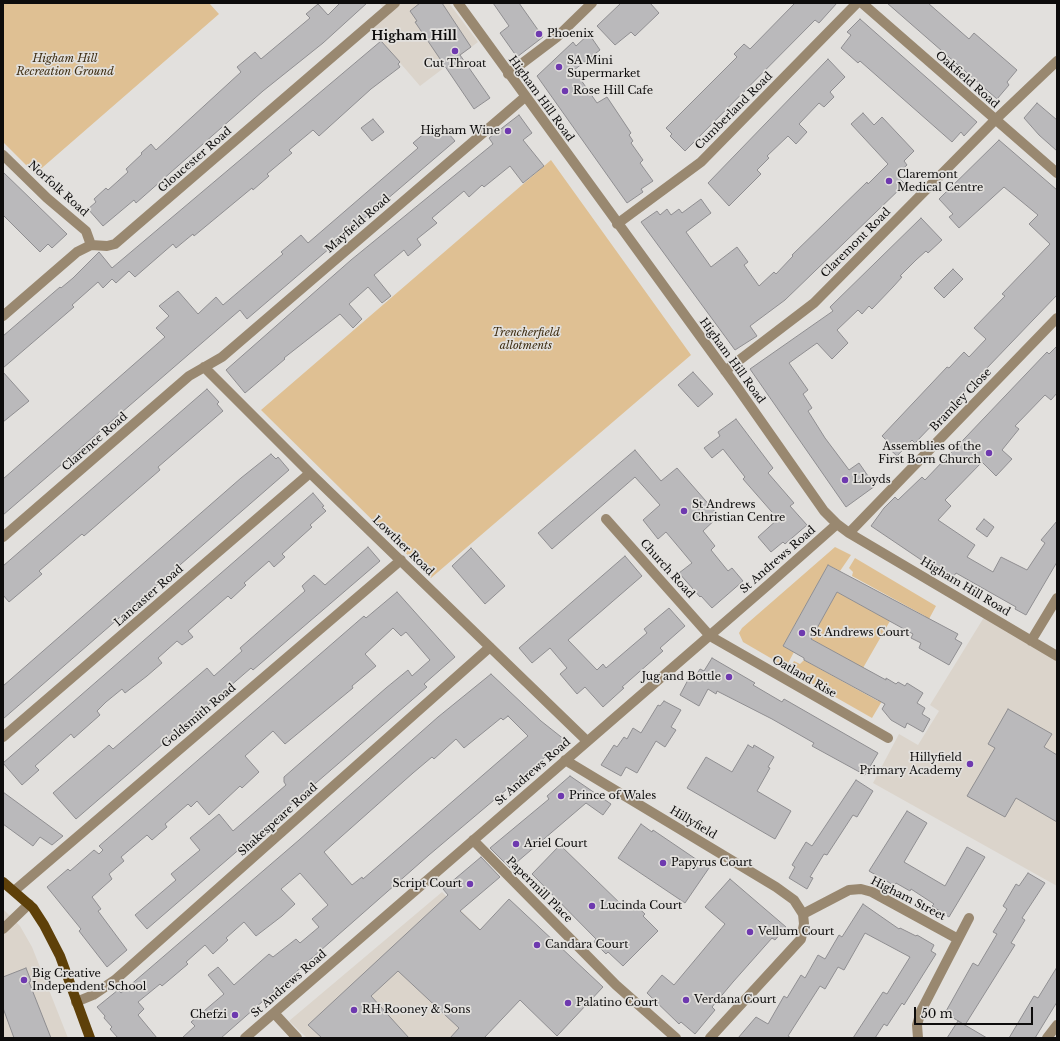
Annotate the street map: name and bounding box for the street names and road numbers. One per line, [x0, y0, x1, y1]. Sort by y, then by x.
street label: Oakfield Road [932, 49, 1002, 111]
street label: Higham Hill Road [505, 54, 577, 144]
street label: Cumberland Road [693, 70, 775, 152]
street label: Gloucester Road [156, 124, 234, 196]
street label: Norfolk Road [25, 159, 91, 219]
street label: Mayfield Road [323, 192, 393, 256]
street label: Claremont Road [818, 205, 894, 281]
street label: Higham Hill Road [696, 316, 768, 406]
street label: Bramley Close [928, 366, 994, 434]
street label: Clarence Road [60, 410, 130, 474]
street label: Lowther Road [370, 513, 436, 579]
street label: St Andrews Road [738, 524, 818, 596]
street label: Church Road [637, 537, 697, 601]
street label: Higham Hill Road [918, 555, 1012, 619]
street label: Lancaster Road [112, 563, 186, 629]
street label: Oatland Rise [769, 653, 839, 701]
street label: Goldsmith Road [159, 681, 239, 751]
street label: St Andrews Road [493, 736, 573, 808]
street label: Shakespeare Road [236, 781, 320, 859]
street label: Hillyfield [667, 804, 719, 842]
street label: Papermill Place [503, 854, 575, 926]
street label: Higham Street [868, 874, 948, 924]
street label: St Andrews Road [249, 948, 329, 1020]

